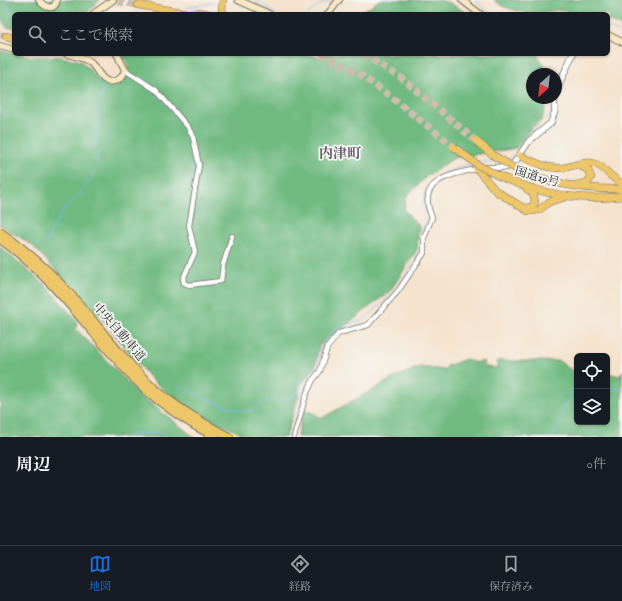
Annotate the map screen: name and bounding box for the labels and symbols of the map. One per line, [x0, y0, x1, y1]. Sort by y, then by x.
north arrow [526, 68, 562, 104]
district label: 内津町 [319, 145, 362, 163]
street label: 国道19号 [513, 163, 561, 191]
street label: 中央自動車道 [90, 300, 148, 364]

